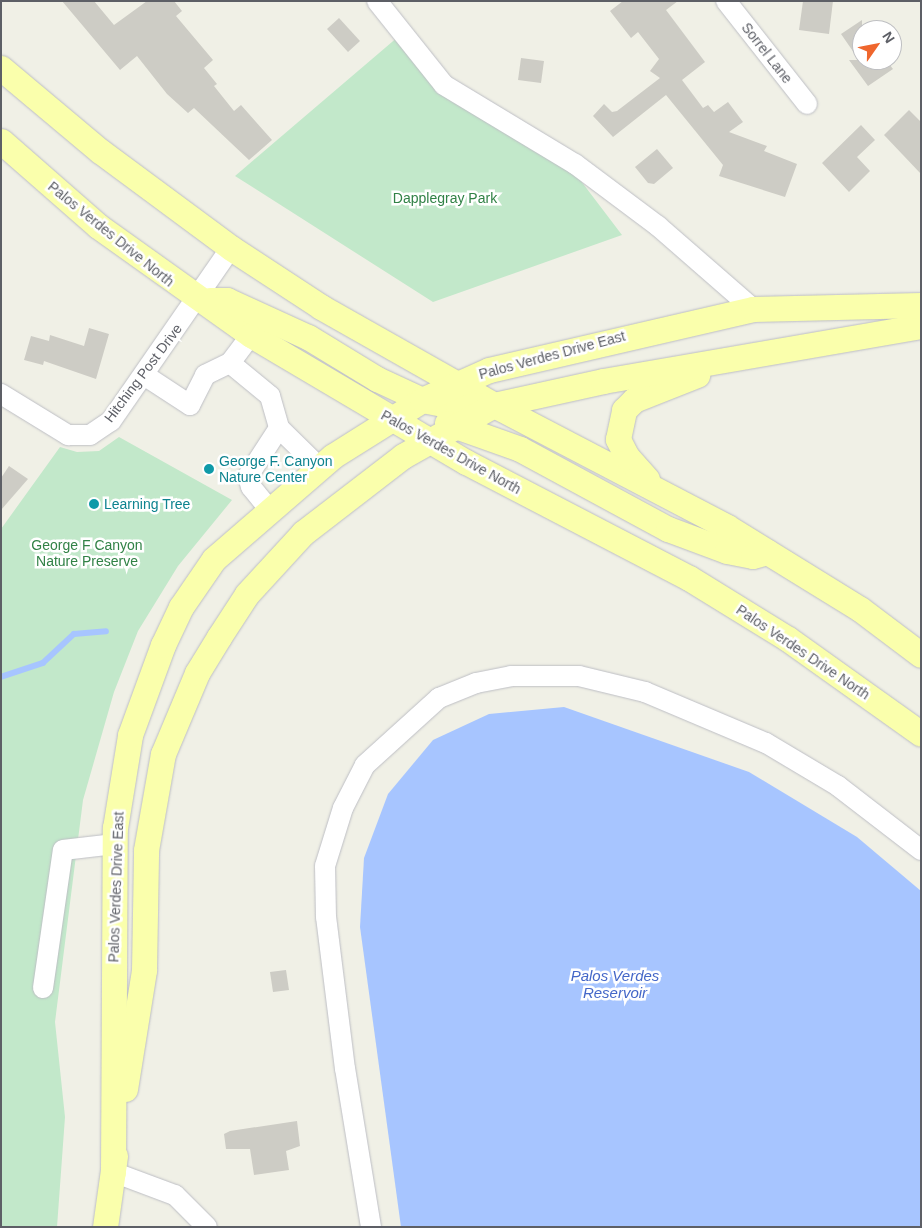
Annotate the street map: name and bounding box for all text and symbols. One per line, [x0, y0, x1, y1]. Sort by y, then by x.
street label: Sorrel Lane [738, 19, 796, 87]
north arrow [852, 20, 902, 70]
text: N [879, 29, 898, 46]
street label: Palos Verdes Drive North [45, 178, 177, 290]
park label: Dapplegray Park [393, 190, 497, 206]
street label: Hitching Post Drive [100, 320, 186, 426]
street label: Palos Verdes Drive East [477, 327, 627, 383]
street label: Palos Verdes Drive North [378, 407, 524, 497]
place label: George F. Canyon Nature Center [219, 453, 333, 486]
marker: George F. Canyon Nature Center [203, 463, 215, 475]
place label: Learning Tree [104, 496, 191, 512]
marker: Learning Tree [88, 498, 100, 510]
park label: George F Canyon Nature Preserve [31, 537, 143, 570]
street label: Palos Verdes Drive North [733, 601, 873, 703]
street label: Palos Verdes Drive East [105, 811, 127, 963]
water label: Palos Verdes Reservoir [571, 966, 659, 1001]

